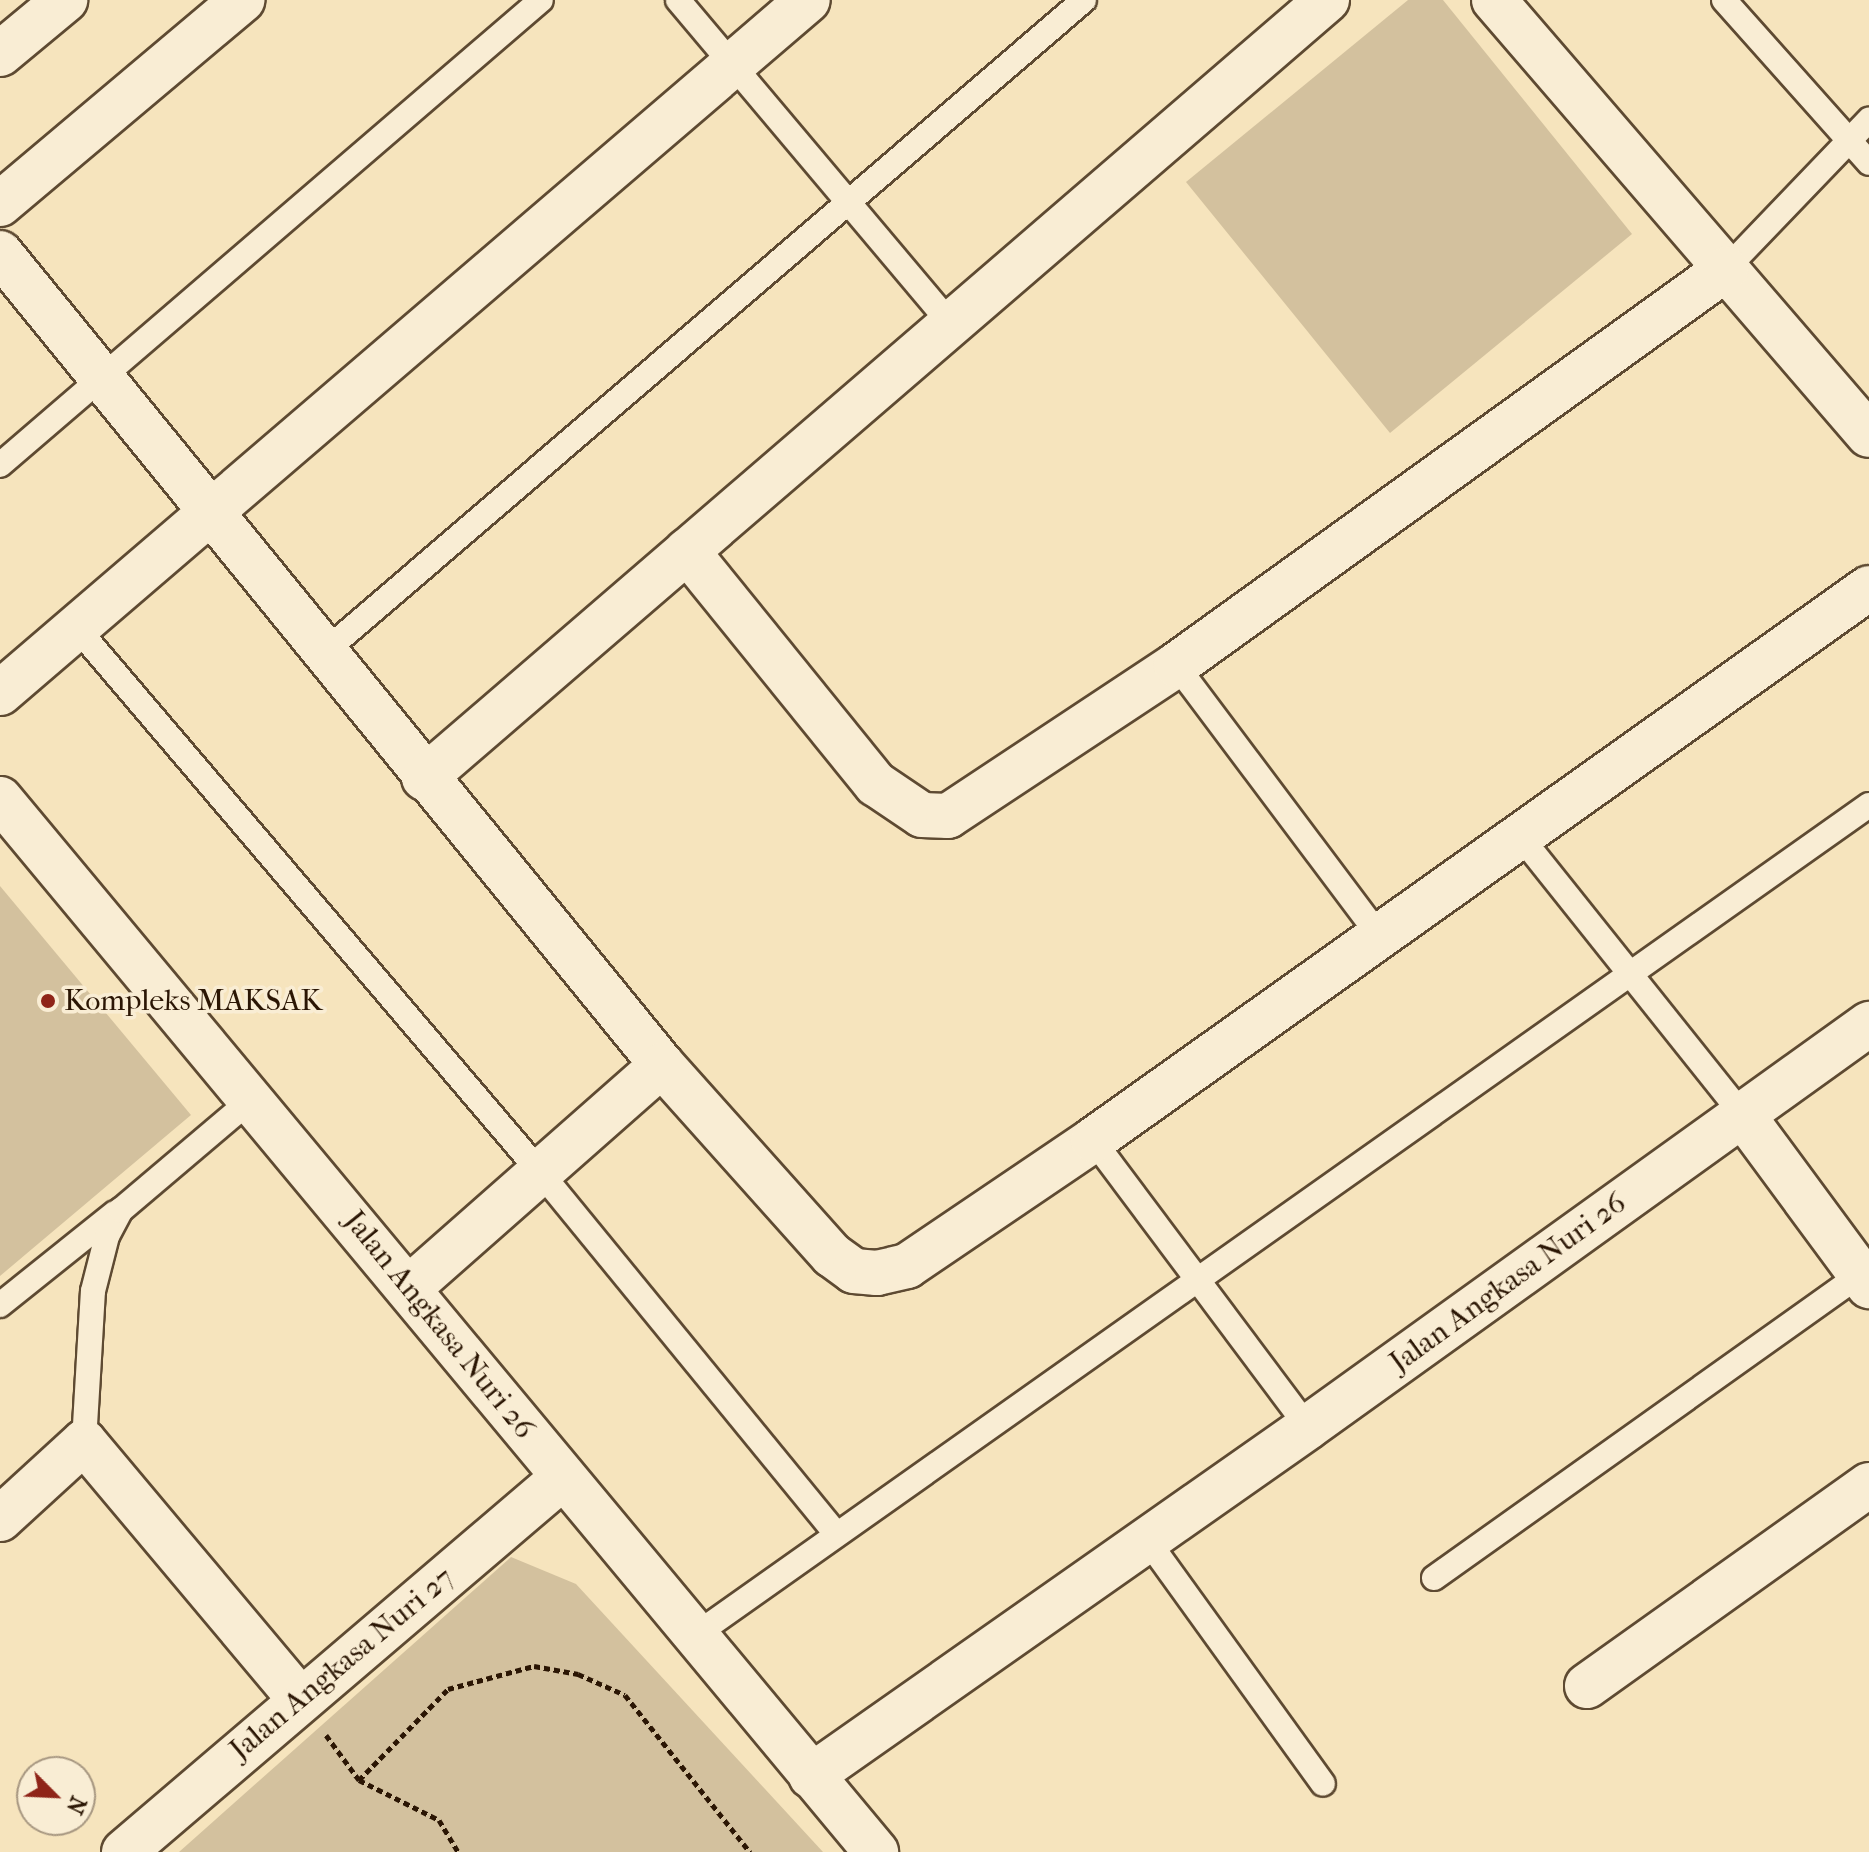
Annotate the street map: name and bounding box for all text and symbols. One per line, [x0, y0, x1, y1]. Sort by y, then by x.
place label: Kompleks MAKSAK [64, 983, 322, 1019]
marker: Kompleks MAKSAK [39, 992, 57, 1010]
street label: Jalan Angkasa Nuri 26 [1383, 1185, 1633, 1381]
street label: Jalan Angkasa Nuri 26 [336, 1204, 542, 1446]
street label: Jalan Angkasa Nuri 27 [223, 1560, 461, 1768]
north arrow [16, 1756, 96, 1836]
text: N [61, 1792, 91, 1818]

